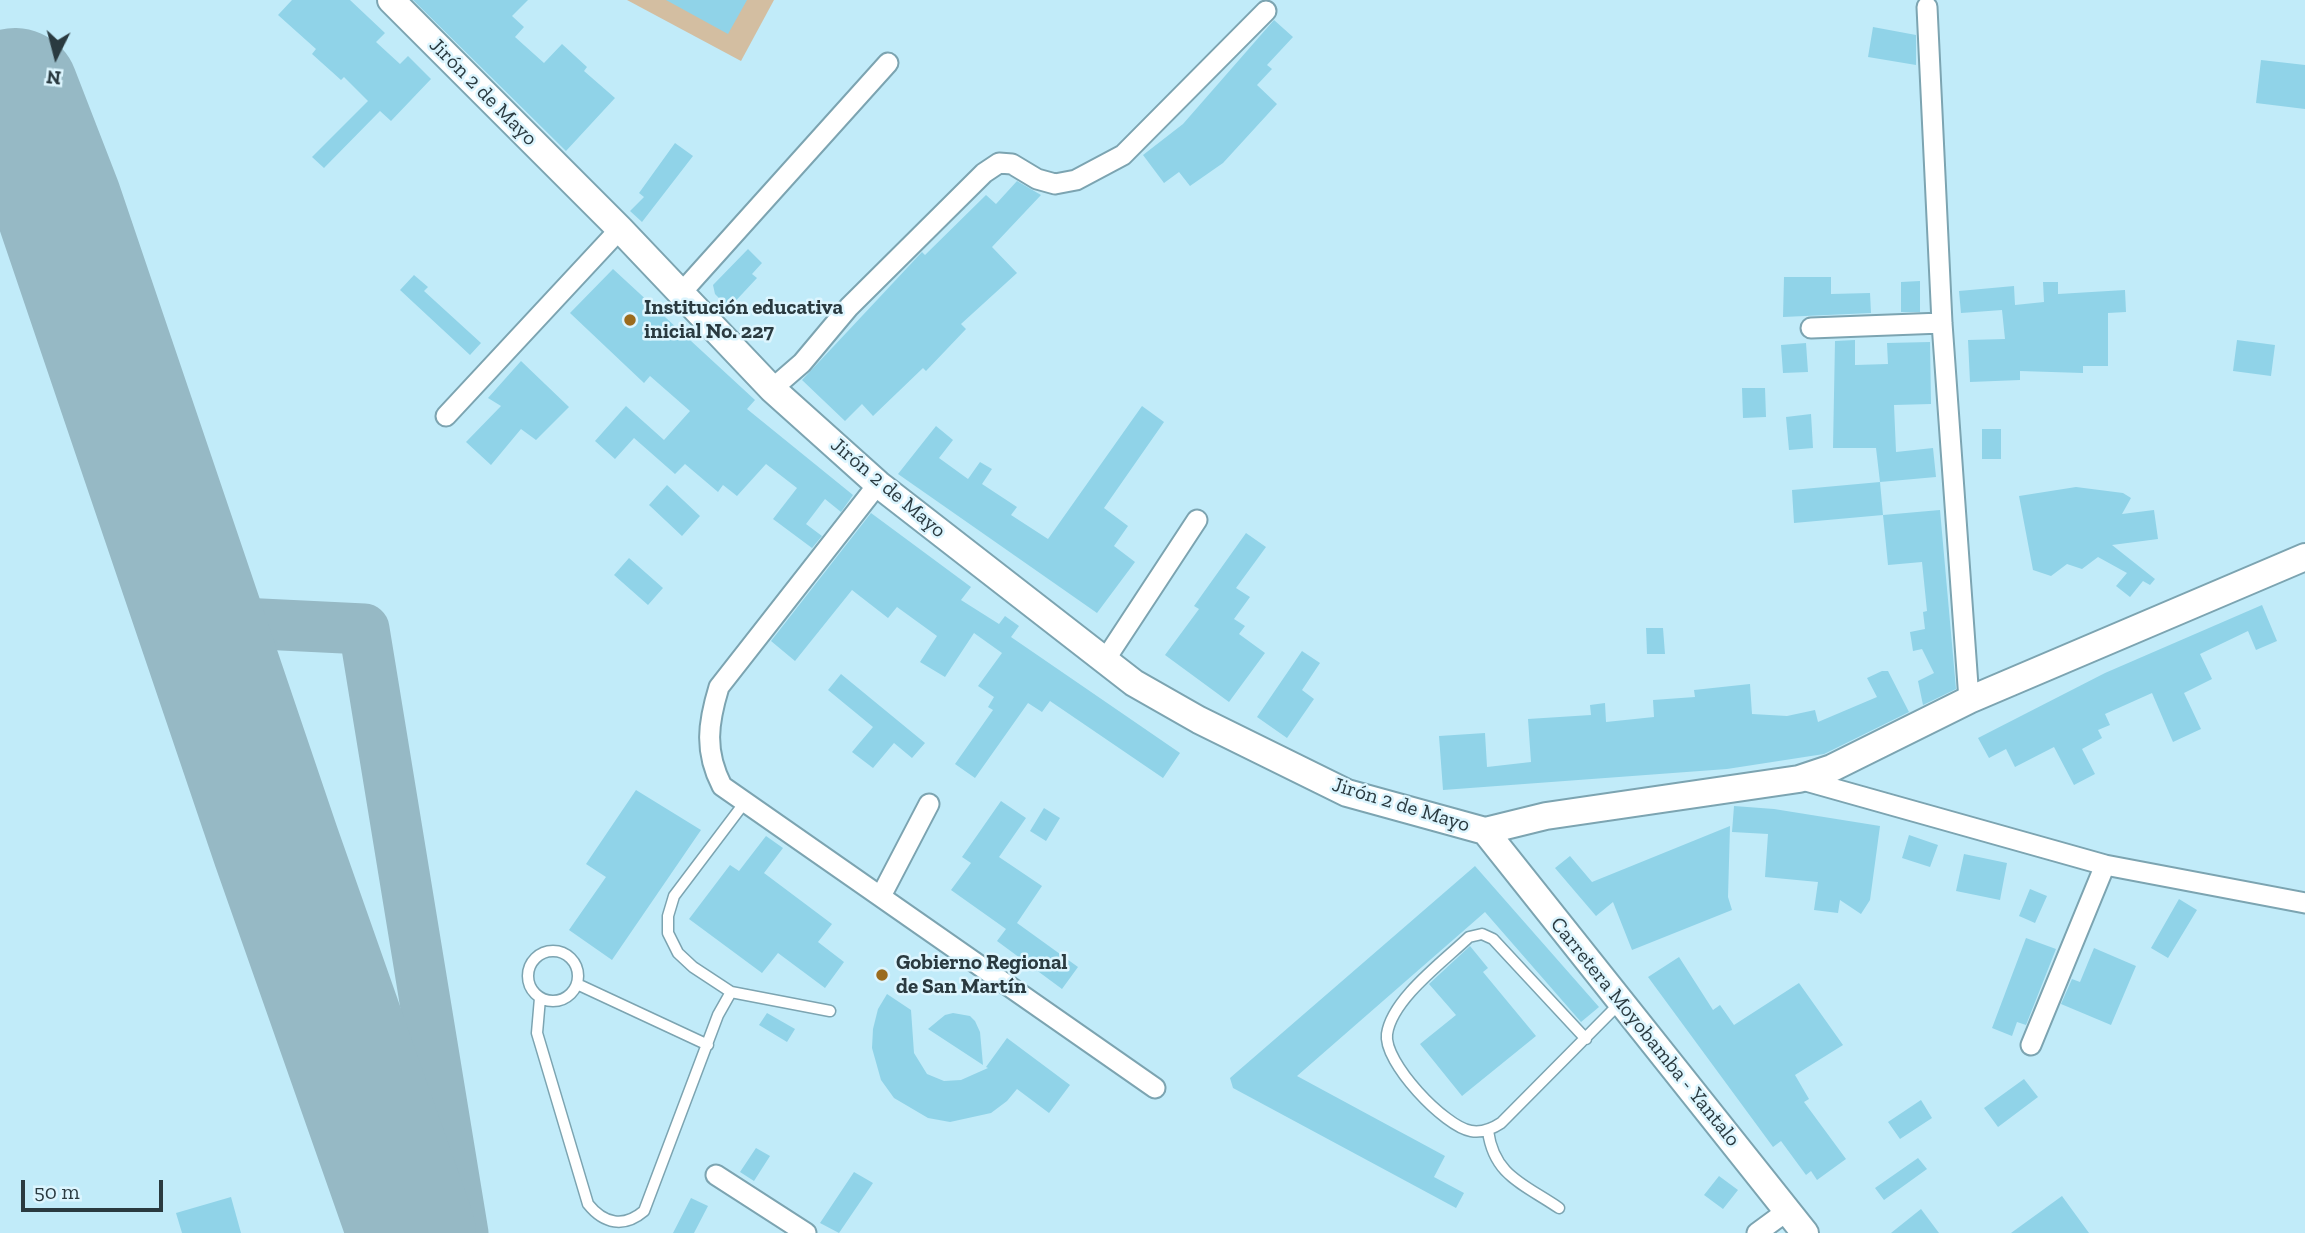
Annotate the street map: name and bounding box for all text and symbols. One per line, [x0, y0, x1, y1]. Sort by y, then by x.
north arrow [21, 21, 91, 91]
street label: Jirón 2 de Mayo [424, 33, 542, 151]
text: N [45, 65, 62, 90]
place label: Institución educativa inicial No. 227 [644, 295, 843, 345]
marker: Institución educativa inicial No. 227 [622, 312, 638, 328]
street label: Jirón 2 de Mayo [825, 433, 951, 543]
street label: Jirón 2 de Mayo [1329, 772, 1473, 838]
street label: Carretera Moyobamba - Yantalo [1545, 912, 1745, 1152]
place label: Gobierno Regional de San Martín [896, 950, 1068, 1000]
marker: Gobierno Regional de San Martín [874, 967, 890, 983]
scale bar [24, 1166, 166, 1210]
text: 50 m [34, 1179, 80, 1204]

